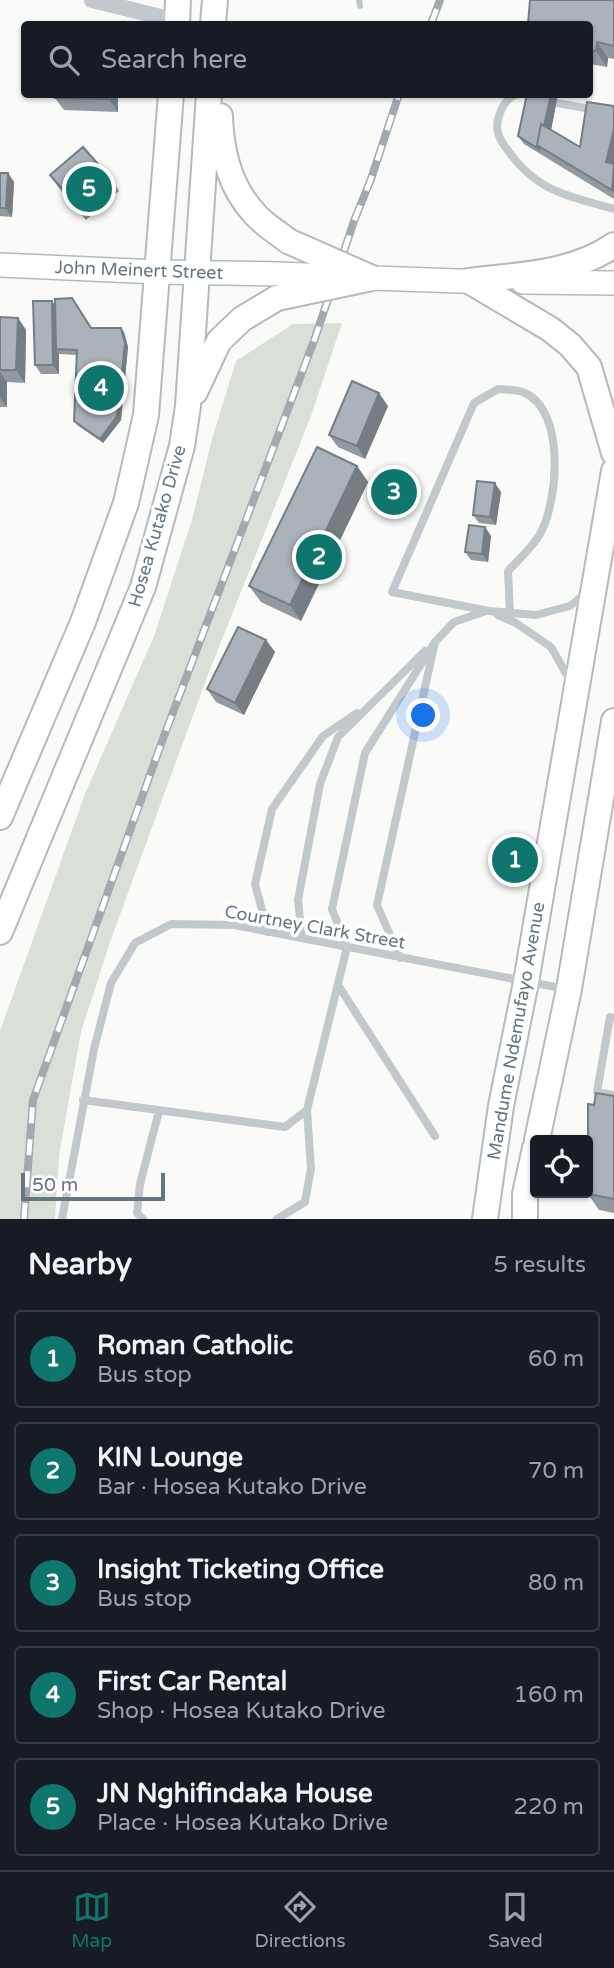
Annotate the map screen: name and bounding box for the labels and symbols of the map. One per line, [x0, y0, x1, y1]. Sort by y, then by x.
pin: 5 [66, 163, 112, 215]
street label: John Meinert Street [54, 256, 224, 284]
pin: 4 [78, 362, 124, 414]
street label: Hosea Kutako Drive [123, 442, 191, 610]
pin: 3 [371, 466, 417, 518]
pin: 2 [296, 531, 342, 583]
your location [406, 698, 440, 732]
pin: 1 [492, 834, 538, 886]
street label: Courtney Clark Street [223, 900, 407, 954]
street label: Mandume Ndemufayo Avenue [482, 900, 550, 1162]
scale bar [21, 1170, 164, 1202]

